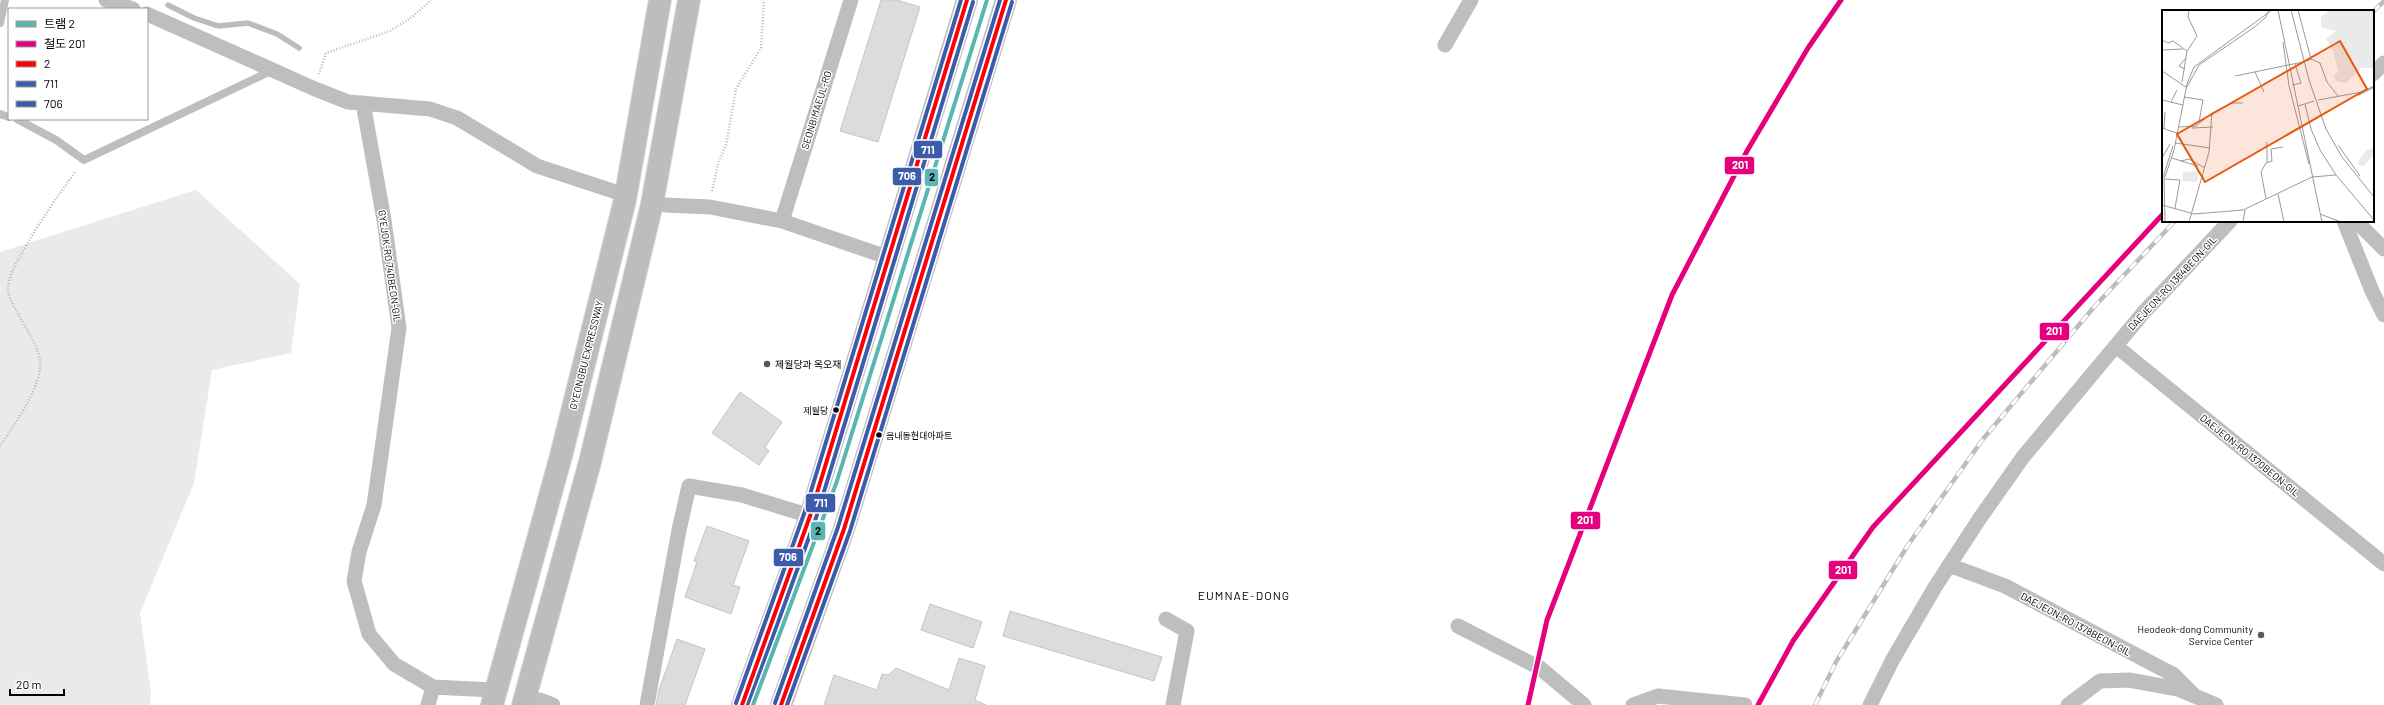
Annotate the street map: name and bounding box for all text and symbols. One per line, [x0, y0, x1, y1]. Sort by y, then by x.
legend [8, 8, 148, 120]
inset map [2162, 10, 2374, 222]
text: 트램 2 [44, 16, 75, 30]
text: 철도 201 [44, 36, 86, 50]
text: 2 [44, 56, 50, 70]
street label: SEONBIMAEUL-RO [798, 69, 834, 151]
text: 711 [44, 76, 58, 90]
text: 706 [44, 96, 63, 110]
line badge: 711 [913, 140, 943, 159]
text: 711 [921, 143, 935, 156]
line badge: 201 [1724, 156, 1755, 175]
text: 201 [1732, 158, 1748, 171]
line badge: 706 [892, 167, 922, 186]
line badge: 2 [924, 168, 939, 187]
text: 706 [898, 169, 916, 182]
text: 2 [929, 170, 935, 183]
street label: GYEJOK-RO 740BEON-GIL [376, 209, 404, 323]
street label: DAEJEON-RO 1364BEON-GIL [2125, 233, 2219, 332]
street label: GYEONGBU EXPRESSWAY [567, 299, 605, 411]
line badge: 201 [2039, 322, 2070, 341]
text: 201 [2046, 324, 2062, 337]
place label: 제월당과 옥오재 [775, 358, 841, 370]
marker: 제월당과 옥오재 [762, 359, 772, 369]
place label: 제월당 [803, 405, 829, 416]
marker: 제월당 [831, 405, 841, 415]
street label: DAEJEON-RO 1370BEON-GIL [2198, 411, 2302, 499]
marker: 읍내동현대아파트 [874, 430, 884, 440]
place label: 읍내동현대아파트 [886, 430, 952, 441]
line badge: 711 [805, 493, 836, 513]
text: 711 [814, 496, 828, 509]
line badge: 201 [1570, 511, 1601, 530]
text: 201 [1577, 513, 1593, 526]
line badge: 2 [810, 521, 826, 541]
text: 2 [815, 524, 821, 537]
line badge: 706 [773, 548, 804, 567]
text: 706 [779, 550, 797, 563]
line badge: 201 [1828, 560, 1858, 580]
text: 201 [1835, 563, 1851, 576]
district label: EUMNAE-DONG [1198, 588, 1290, 602]
street label: DAEJEON-RO 1378BEON-GIL [2019, 590, 2134, 658]
place label: Heodeok-dong Community Service Center [2137, 623, 2253, 647]
marker: Heodeok-dong Community Service Center [2256, 630, 2266, 640]
scale bar [10, 671, 64, 697]
text: 20 m [16, 677, 42, 691]

